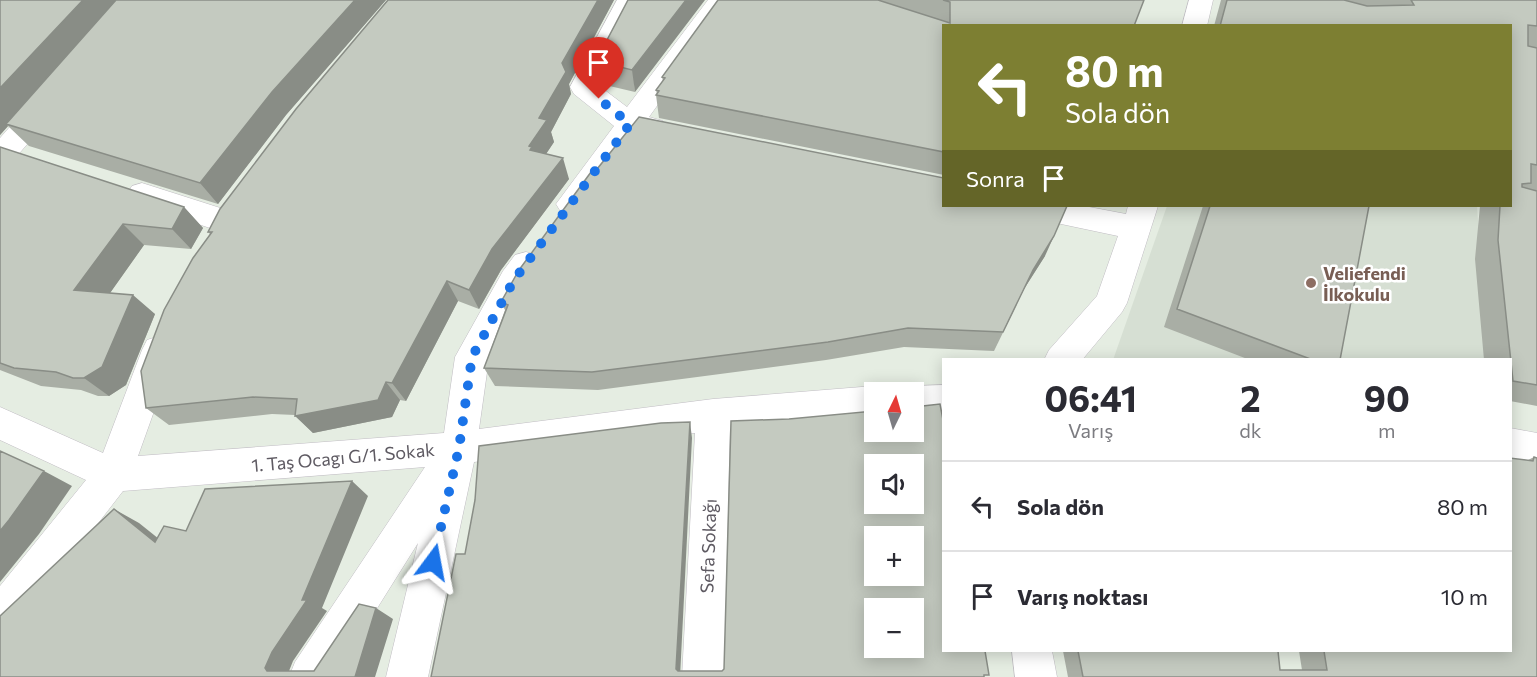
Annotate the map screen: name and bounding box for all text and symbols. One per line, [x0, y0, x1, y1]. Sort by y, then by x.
pin [573, 37, 624, 99]
text: 80 m [1065, 44, 1164, 96]
icon: arrive [582, 46, 615, 79]
icon: left [966, 48, 1044, 126]
text: Sola dön [1065, 96, 1170, 129]
icon: arrive [1037, 162, 1070, 195]
text: Sonra [966, 165, 1025, 192]
place label: Veliefendi İlkokulu [1323, 262, 1406, 305]
marker: Veliefendi İlkokulu [1304, 276, 1318, 290]
text: 06:41 [1044, 375, 1137, 419]
text: 2 [1240, 375, 1261, 419]
text: 90 [1364, 375, 1410, 419]
north arrow [864, 382, 924, 442]
map controls [864, 382, 924, 658]
text: Varış [1068, 418, 1113, 442]
text: dk [1239, 418, 1262, 442]
text: m [1378, 418, 1396, 442]
street label: 1. Taş Ocagı G/1. Sokak [250, 438, 436, 476]
button: sound [864, 454, 924, 514]
icon: left [966, 490, 999, 523]
text: Sola dön [1017, 493, 1104, 520]
text: 80 m [1437, 493, 1488, 520]
street label: Sefa Sokağı [695, 498, 721, 594]
button: + [864, 526, 924, 586]
position arrow [401, 530, 465, 594]
icon: arrive [966, 580, 999, 613]
text: Varış noktası [1017, 583, 1148, 610]
text: 10 m [1441, 583, 1488, 610]
button: − [864, 598, 924, 658]

